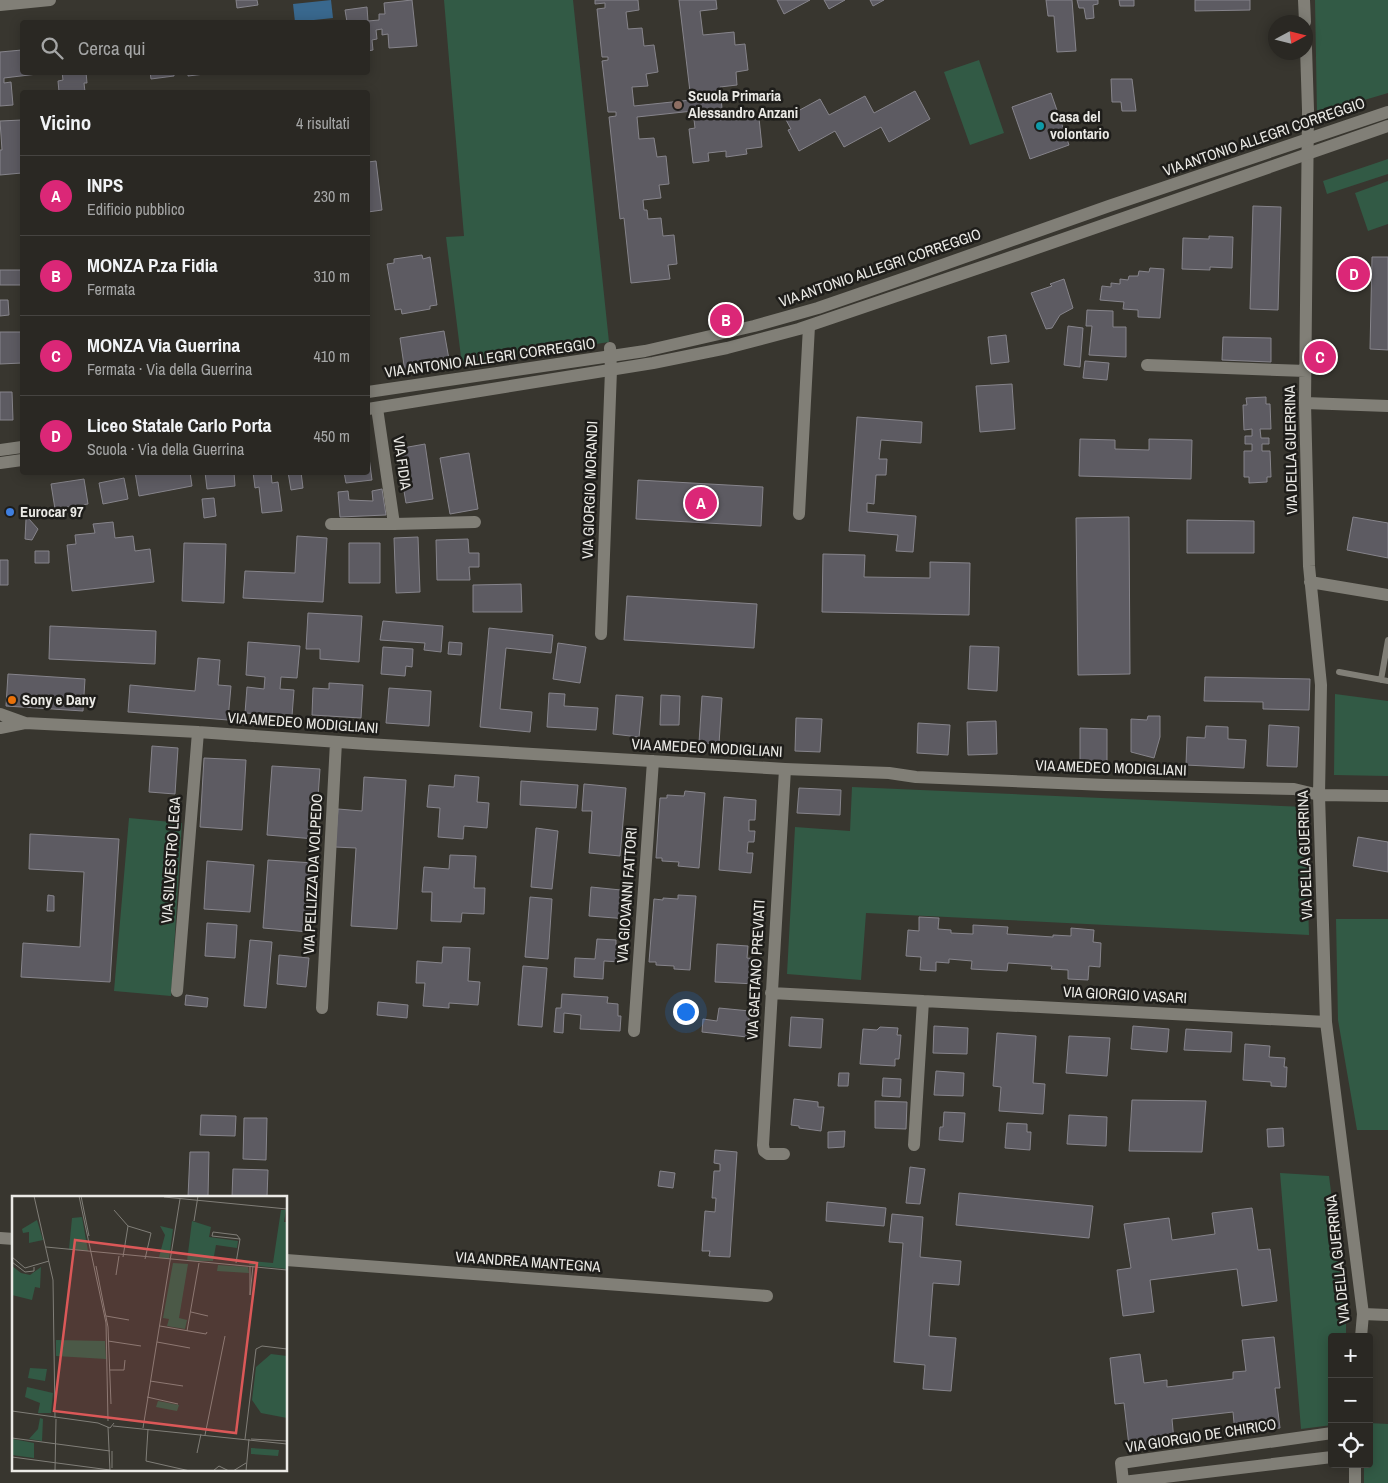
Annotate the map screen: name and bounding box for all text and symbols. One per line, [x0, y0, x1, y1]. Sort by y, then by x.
north arrow [1268, 15, 1313, 60]
search box [20, 20, 370, 75]
icon: search [38, 34, 66, 62]
text: Cerca qui [78, 35, 146, 61]
place label: Scuola Primaria Alessandro Anzani [688, 85, 798, 123]
street label: VIA ANTONIO ALLEGRI CORREGGIO [1160, 92, 1368, 181]
marker: Scuola Primaria Alessandro Anzani [672, 99, 684, 111]
place label: Casa del volontario [1050, 106, 1109, 144]
text: Vicino [40, 108, 91, 137]
text: 4 risultati [296, 112, 350, 134]
marker: Casa del volontario [1034, 120, 1046, 132]
text: INPS [87, 172, 123, 198]
text: A [51, 185, 61, 207]
text: 230 m [314, 185, 350, 207]
text: Edificio pubblico [87, 198, 185, 220]
street label: VIA ANTONIO ALLEGRI CORREGGIO [776, 223, 984, 312]
text: MONZA P.za Fidia [87, 252, 218, 278]
pin: D [1338, 255, 1370, 293]
text: B [51, 265, 61, 287]
text: 310 m [314, 265, 350, 287]
text: Fermata [87, 278, 135, 300]
pin: B [710, 301, 742, 339]
text: MONZA Via Guerrina [87, 332, 240, 358]
street label: VIA ANTONIO ALLEGRI CORREGGIO [383, 332, 597, 383]
pin: C [1304, 338, 1336, 376]
text: C [51, 345, 61, 367]
text: 410 m [314, 345, 350, 367]
text: Fermata · Via della Guerrina [87, 358, 252, 380]
street label: VIA DELLA GUERRINA [1279, 384, 1302, 515]
text: Liceo Statale Carlo Porta [87, 412, 271, 438]
street label: VIA GIORGIO MORANDI [577, 421, 602, 559]
text: D [51, 425, 61, 447]
text: 450 m [314, 425, 350, 447]
street label: VIA FIDIA [388, 435, 417, 492]
text: Scuola · Via della Guerrina [87, 438, 244, 460]
pin: A [685, 484, 717, 522]
place label: Eurocar 97 [20, 501, 84, 522]
marker: Eurocar 97 [4, 506, 16, 518]
place label: Sony e Dany [22, 689, 96, 710]
marker: Sony e Dany [6, 694, 18, 706]
street label: VIA AMEDEO MODIGLIANI [227, 707, 379, 738]
street label: VIA AMEDEO MODIGLIANI [631, 733, 783, 762]
street label: VIA AMEDEO MODIGLIANI [1035, 754, 1187, 781]
street label: VIA DELLA GUERRINA [1292, 789, 1317, 920]
street label: VIA PELLIZZA DA VOLPEDO [298, 793, 327, 955]
street label: VIA SILVESTRO LEGA [156, 795, 185, 924]
street label: VIA GIOVANNI FATTORI [611, 826, 642, 964]
street label: VIA GAETANO PREVIATI [741, 899, 770, 1041]
street label: VIA GIORGIO VASARI [1062, 981, 1188, 1008]
your location [673, 999, 699, 1025]
street label: VIA DELLA GUERRINA [1320, 1193, 1355, 1324]
inset map [12, 1196, 288, 1470]
street label: VIA ANDREA MANTEGNA [455, 1246, 602, 1277]
map controls [1328, 1333, 1373, 1468]
button: + [1328, 1333, 1373, 1378]
button: − [1328, 1378, 1373, 1423]
street label: VIA GIORGIO DE CHIRICO [1124, 1413, 1278, 1458]
button: locate [1328, 1423, 1373, 1468]

